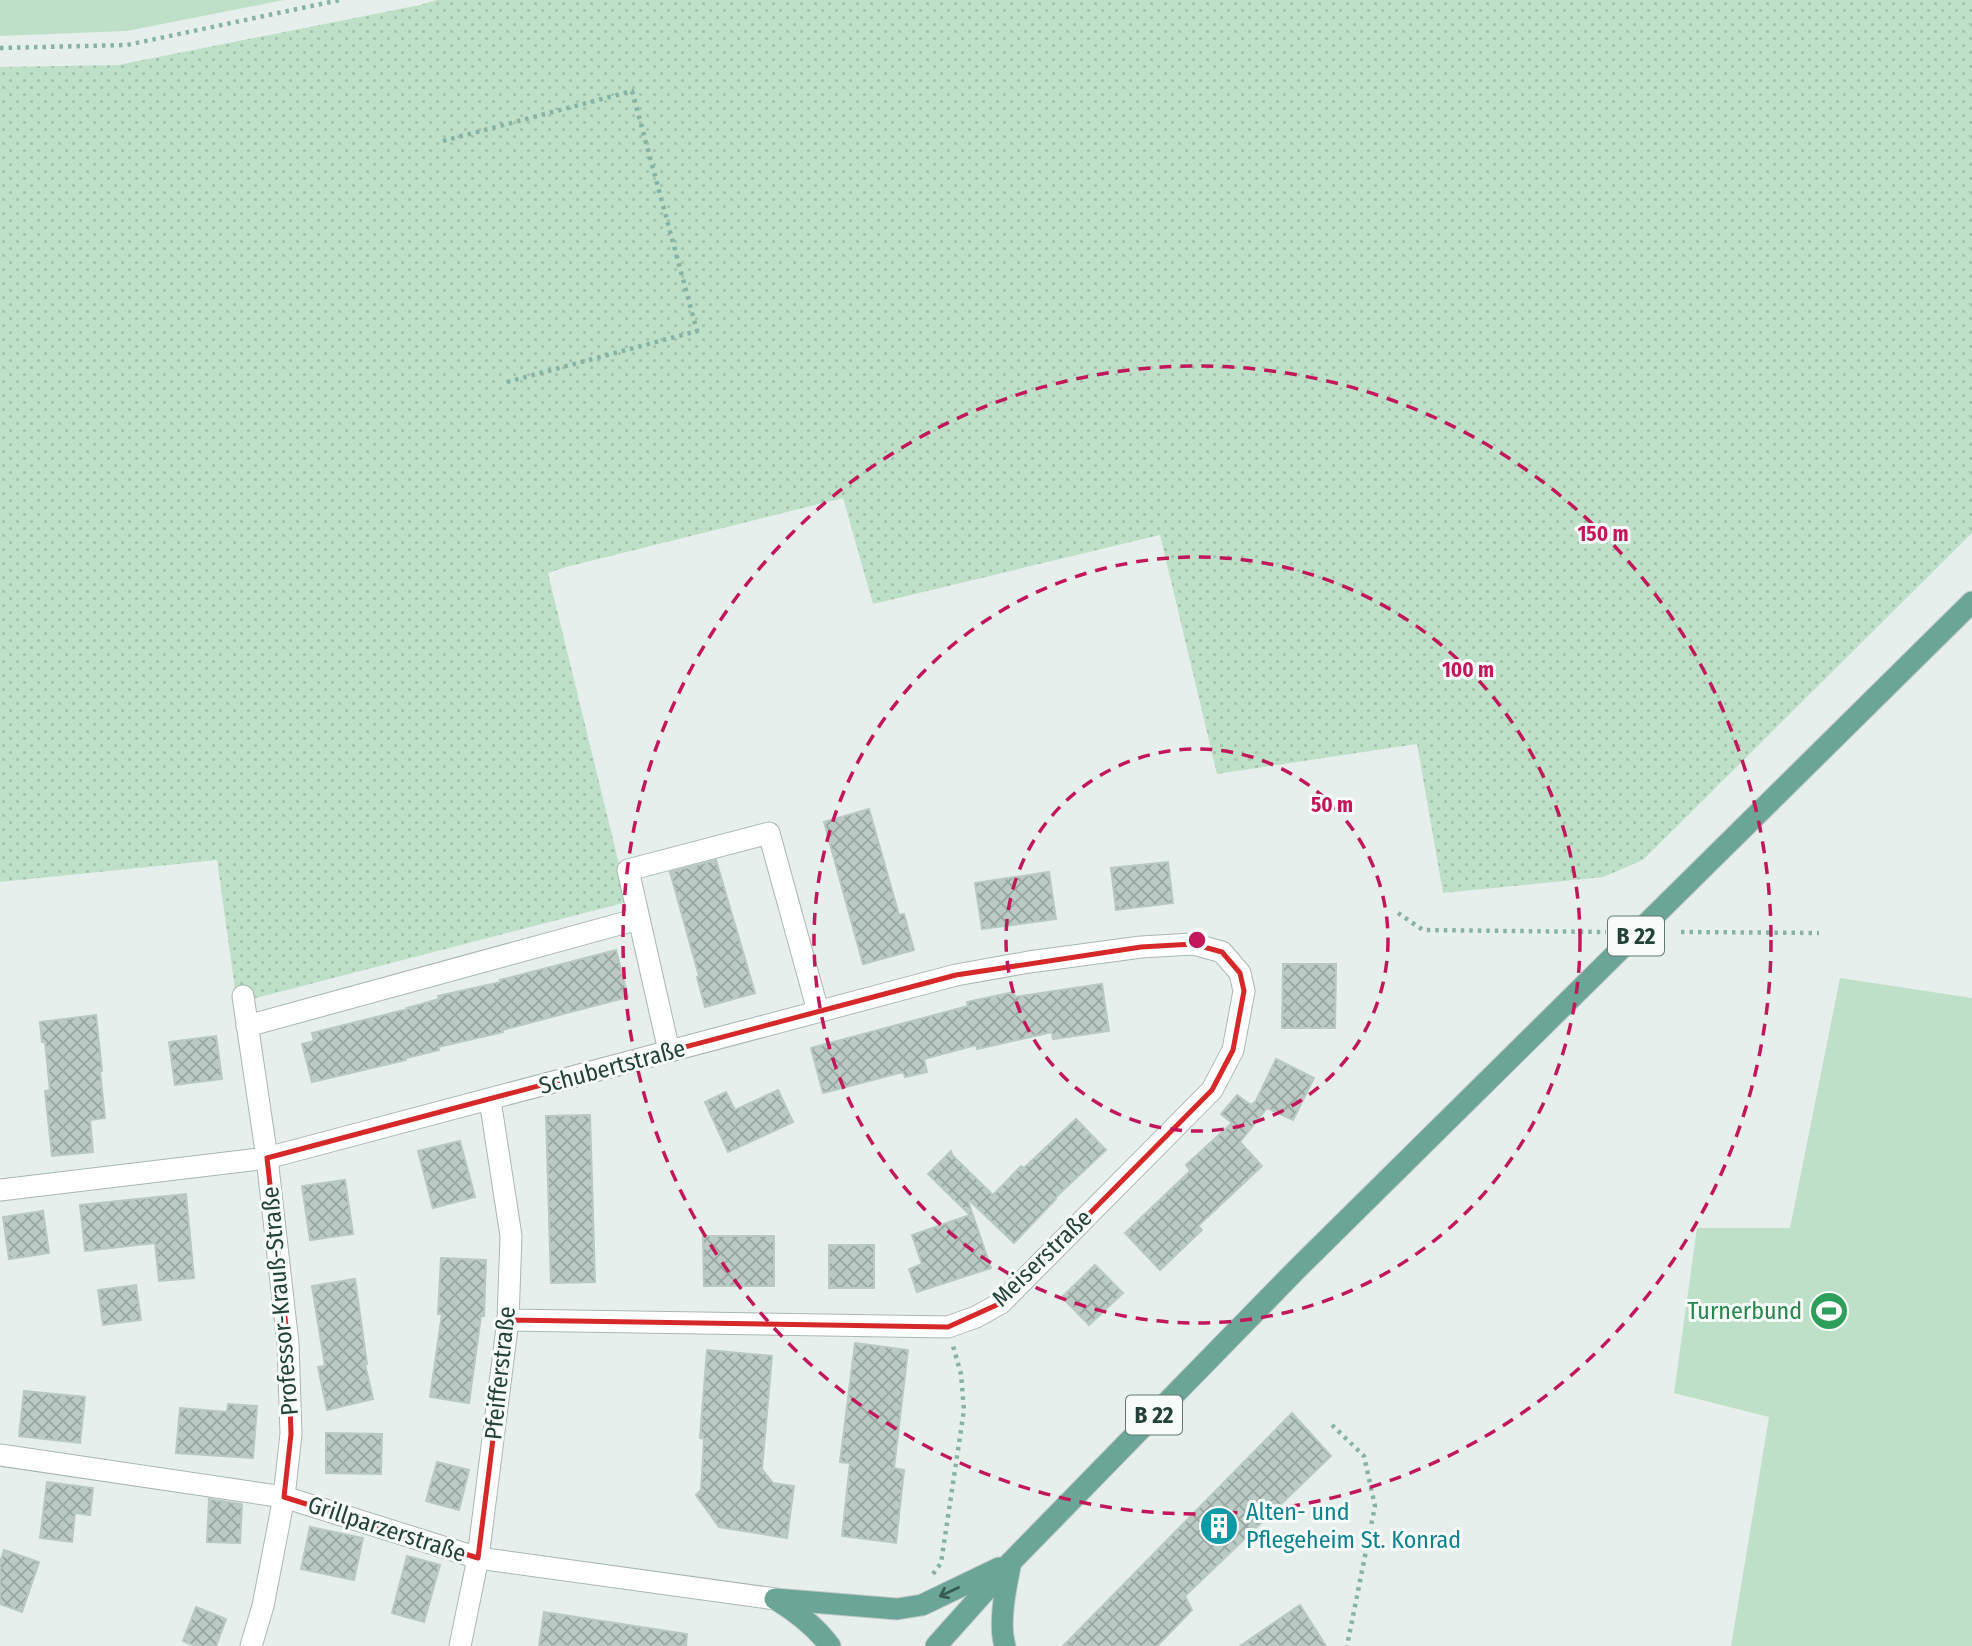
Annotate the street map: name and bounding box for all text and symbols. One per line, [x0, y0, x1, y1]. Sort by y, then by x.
text: 150 m [1577, 521, 1629, 547]
text: 100 m [1442, 657, 1494, 683]
text: 50 m [1311, 792, 1353, 818]
road number: B 22 [1608, 917, 1664, 956]
centre of rings [1185, 928, 1209, 952]
street label: Schubertstraße [536, 1034, 688, 1100]
street label: Professor-Krauß-Straße [256, 1185, 304, 1417]
street label: Meiserstraße [986, 1204, 1098, 1312]
sports icon: Turnerbund [1808, 1290, 1850, 1332]
place label: Turnerbund [1687, 1297, 1802, 1325]
street label: Pfeifferstraße [479, 1305, 521, 1441]
road number: B 22 [1126, 1396, 1182, 1434]
street label: Grillparzerstraße [304, 1490, 470, 1568]
place label: Alten- und Pflegeheim St. Konrad [1246, 1498, 1461, 1554]
building icon: Alten- und Pflegeheim St. Konrad [1198, 1505, 1240, 1547]
one-way arrow [939, 1586, 961, 1599]

